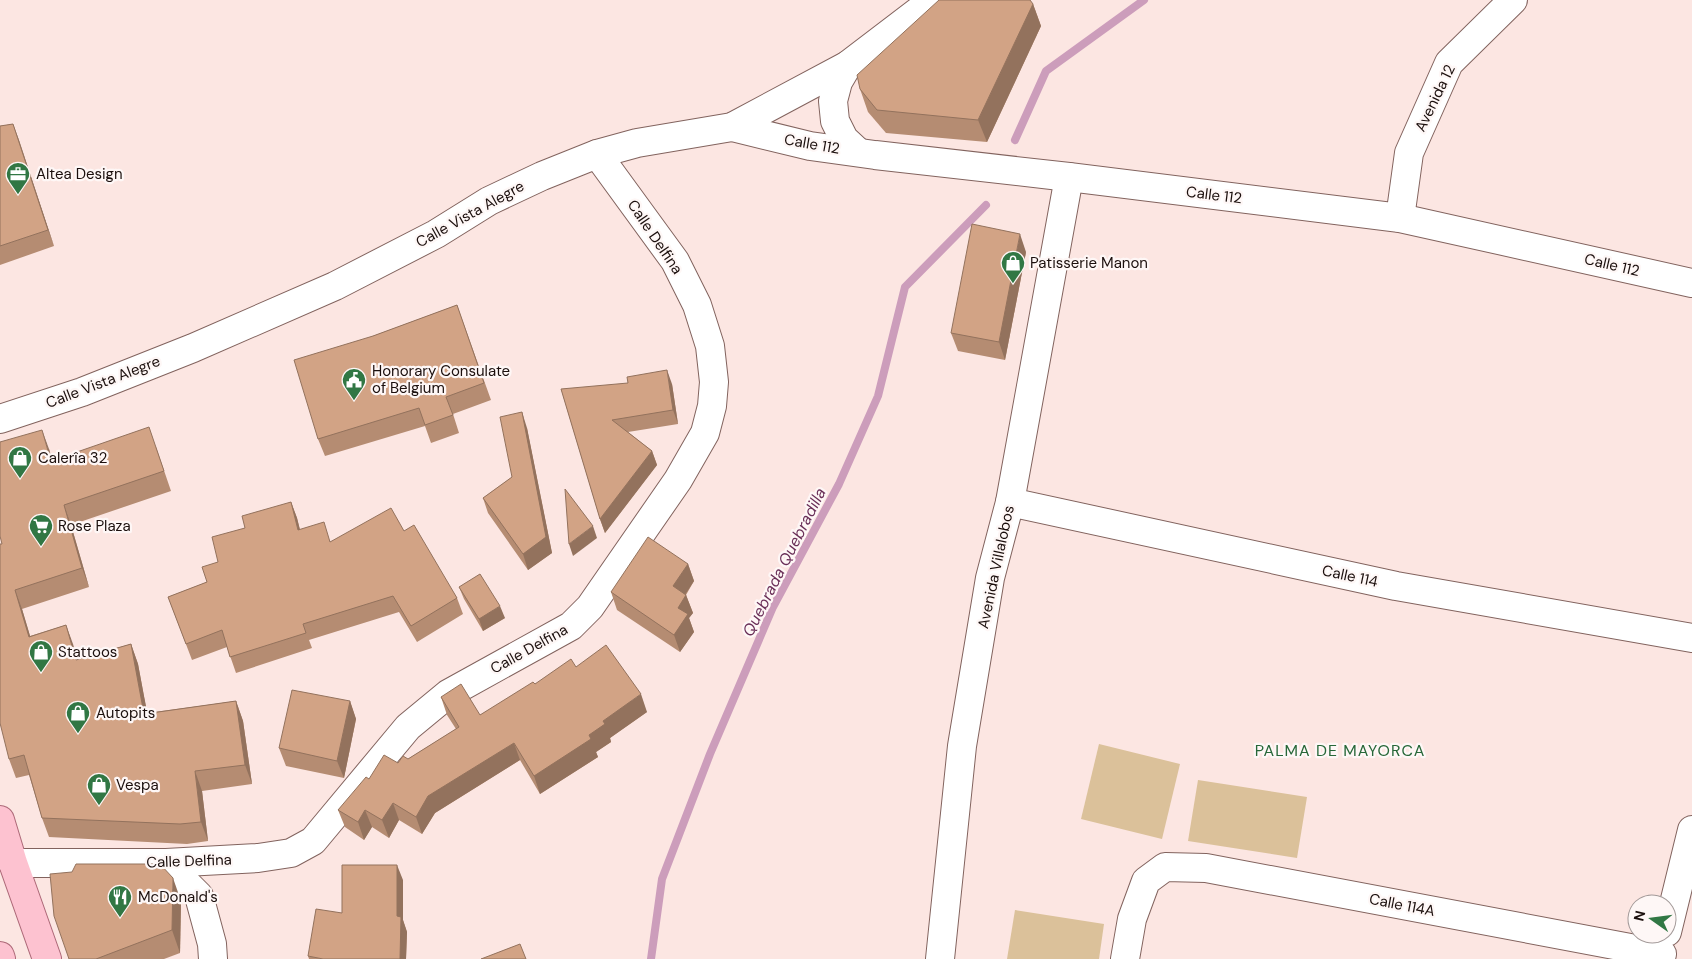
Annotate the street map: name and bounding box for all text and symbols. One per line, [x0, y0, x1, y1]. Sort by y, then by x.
street label: Avenida 12 [1410, 61, 1460, 135]
street label: Calle 112 [783, 129, 841, 159]
office icon: Altea Design [5, 161, 31, 195]
place label: Altea Design [36, 164, 123, 184]
street label: Calle Vista Alegre [412, 176, 528, 252]
street label: Calle 112 [1185, 182, 1243, 208]
street label: Calle Delfina [623, 196, 687, 278]
street label: Calle 112 [1582, 249, 1642, 281]
shop icon: Patisserie Manon [1000, 250, 1026, 284]
place label: Patisserie Manon [1030, 253, 1148, 273]
street label: Calle Vista Alegre [43, 351, 163, 413]
place label: Honorary Consulate of Belgium [372, 361, 510, 398]
public building icon: Honorary Consulate of Belgium [341, 367, 367, 401]
shop icon: Calerîa 32 [7, 445, 33, 479]
place label: Calerîa 32 [38, 448, 107, 468]
water label: Quebrada Quebradilla [737, 484, 831, 640]
street label: Avenida Villalobos [973, 504, 1019, 630]
supermarket icon: Rose Plaza [28, 513, 54, 547]
place label: Rose Plaza [58, 516, 131, 536]
street label: Calle 114 [1320, 560, 1380, 592]
street label: Calle Delfina [487, 620, 571, 678]
shop icon: Stattoos [28, 639, 54, 673]
place label: Stattoos [58, 642, 117, 662]
shop icon: Autopits [65, 700, 91, 734]
place label: Autopits [96, 703, 155, 723]
district label: PALMA DE MAYORCA [1255, 740, 1425, 761]
shop icon: Vespa [86, 772, 112, 806]
place label: Vespa [116, 775, 159, 795]
street label: Calle Delfina [146, 850, 232, 872]
restaurant icon: McDonald's [107, 884, 133, 918]
place label: McDonald's [138, 887, 218, 907]
street label: Calle 114A [1367, 889, 1437, 921]
north arrow [1627, 894, 1677, 944]
text: N [1629, 909, 1649, 923]

